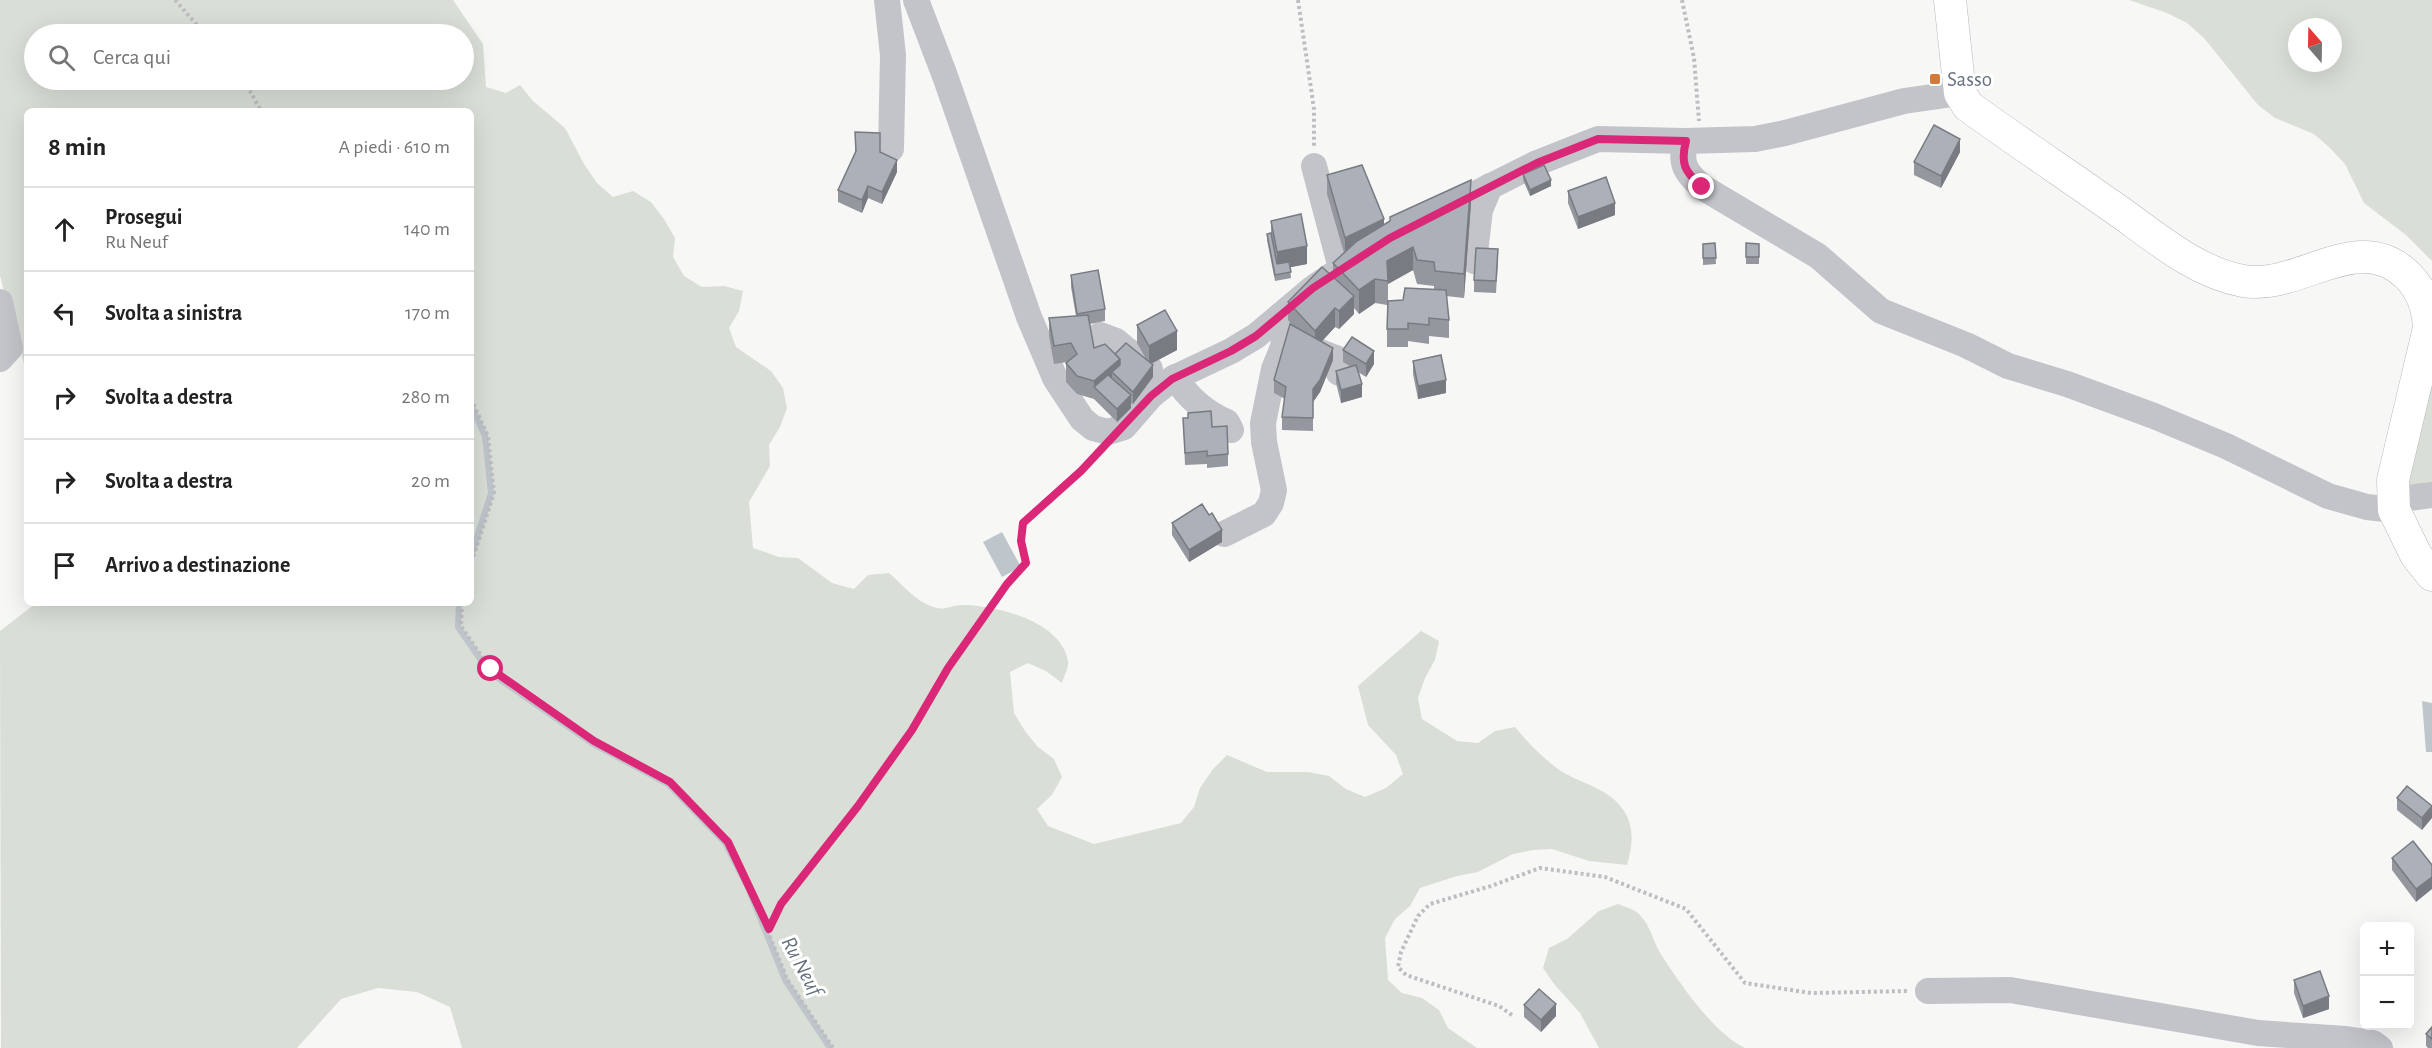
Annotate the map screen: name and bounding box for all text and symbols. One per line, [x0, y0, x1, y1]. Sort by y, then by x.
north arrow [2288, 18, 2342, 72]
search box [24, 24, 474, 90]
icon: search [45, 41, 78, 74]
text: Cerca qui [93, 46, 171, 68]
place label: Sasso [1947, 69, 1992, 90]
marker: Sasso [1928, 72, 1942, 86]
text: 8 min [48, 134, 106, 160]
text: A piedi · 610 m [338, 137, 450, 157]
route end [1688, 173, 1714, 199]
text: Prosegui [105, 206, 182, 228]
icon: ahead [48, 213, 81, 246]
text: 140 m [404, 219, 450, 239]
text: Ru Neuf [105, 232, 168, 252]
icon: left [48, 297, 81, 330]
text: Svolta a sinistra [105, 302, 242, 324]
text: 170 m [405, 303, 450, 323]
icon: right [48, 381, 81, 414]
text: Svolta a destra [105, 386, 233, 408]
text: 280 m [402, 387, 450, 407]
icon: right [48, 465, 81, 498]
text: Svolta a destra [105, 470, 233, 492]
text: 20 m [411, 471, 450, 491]
icon: arrive [48, 549, 81, 582]
text: Arrivo a destinazione [105, 554, 290, 576]
route start [477, 655, 503, 681]
map controls [2360, 922, 2414, 1030]
button: + [2360, 922, 2414, 976]
water label: Ru Neuf [777, 933, 828, 1003]
button: − [2360, 976, 2414, 1030]

